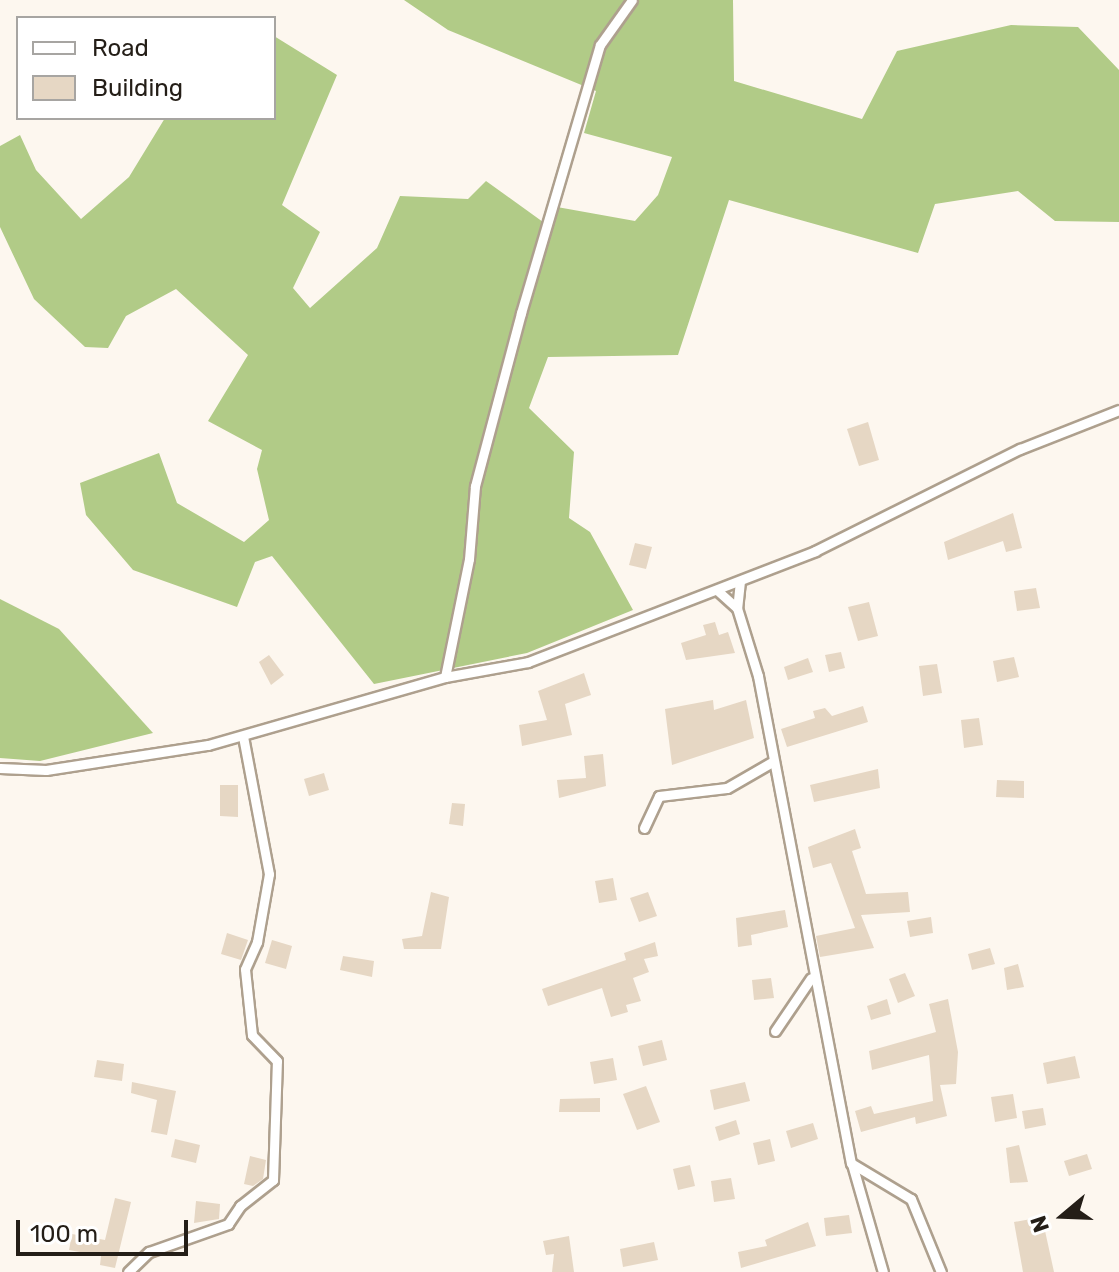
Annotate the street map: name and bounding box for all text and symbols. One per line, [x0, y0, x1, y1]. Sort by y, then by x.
legend [16, 16, 276, 120]
text: Road [92, 34, 149, 62]
text: Building [92, 74, 183, 102]
north arrow [1023, 1176, 1103, 1256]
scale bar [20, 1204, 192, 1254]
text: N [1024, 1212, 1055, 1236]
text: 100 m [30, 1220, 98, 1248]

